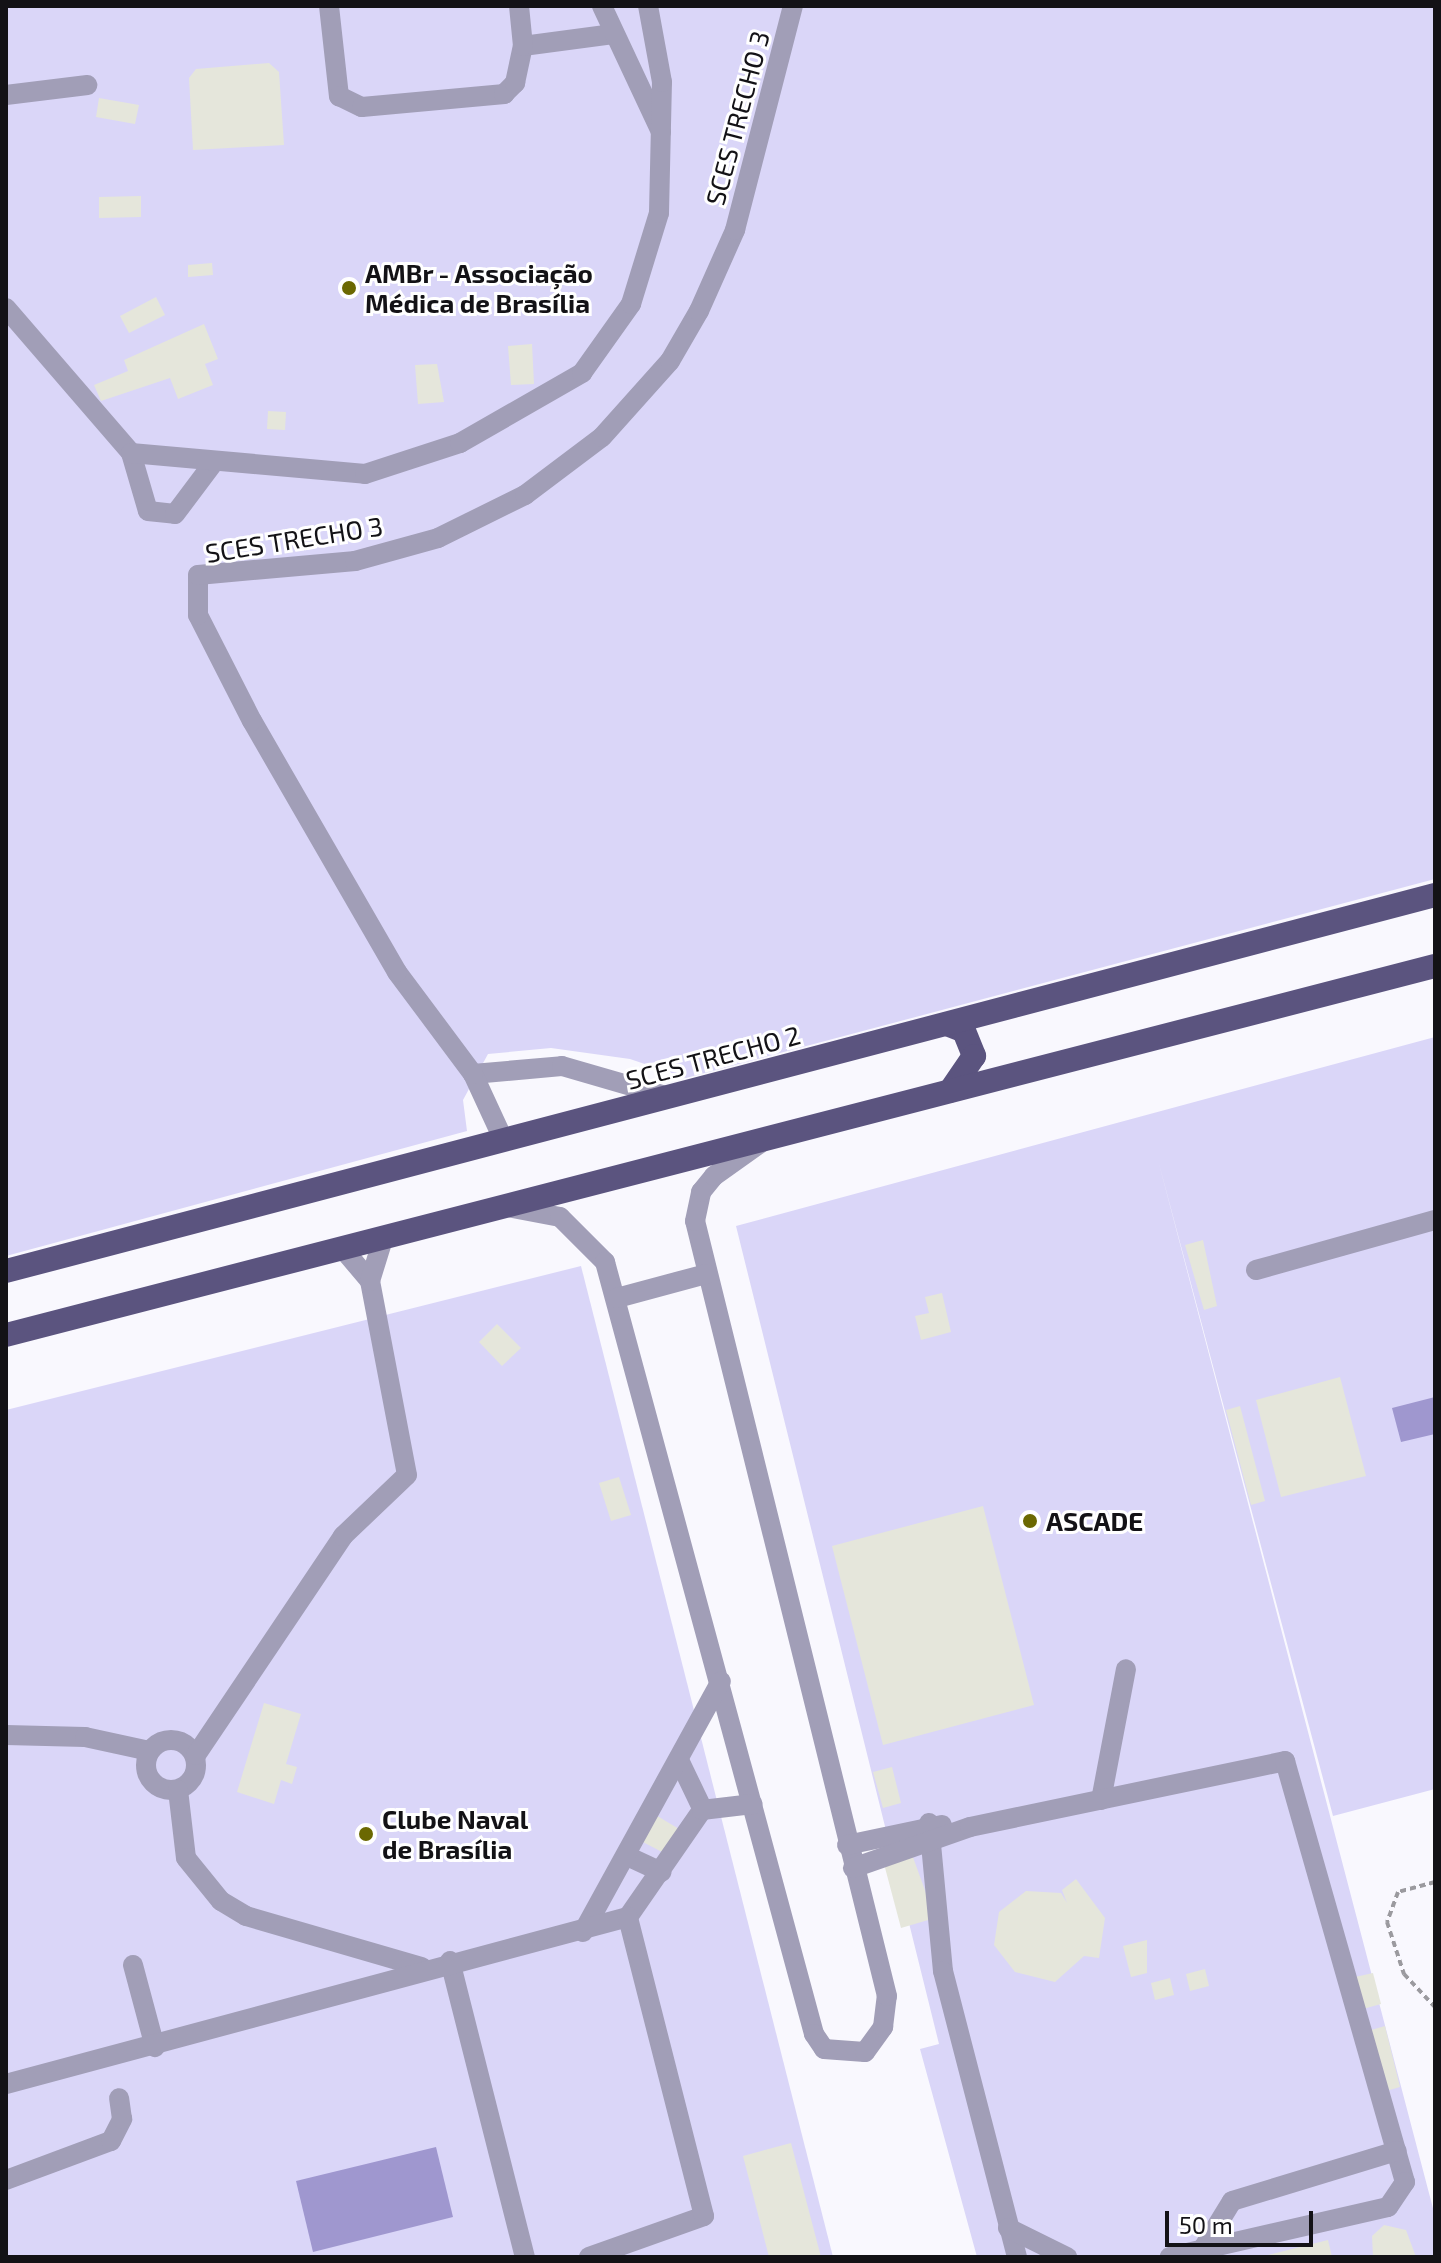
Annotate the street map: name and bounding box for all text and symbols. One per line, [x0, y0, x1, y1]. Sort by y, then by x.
street label: SCES TRECHO 3 [699, 27, 775, 209]
place label: AMBr - Associação Médica de Brasília [365, 257, 594, 318]
marker: AMBr - Associação Médica de Brasília [340, 279, 358, 297]
street label: SCES TRECHO 3 [203, 510, 385, 568]
street label: SCES TRECHO 2 [622, 1019, 804, 1095]
place label: ASCADE [1046, 1505, 1143, 1537]
marker: ASCADE [1021, 1512, 1039, 1530]
place label: Clube Naval de Brasília [382, 1803, 528, 1864]
marker: Clube Naval de Brasília [357, 1825, 375, 1843]
scale bar [1169, 2195, 1317, 2245]
text: 50 m [1179, 2210, 1233, 2239]

